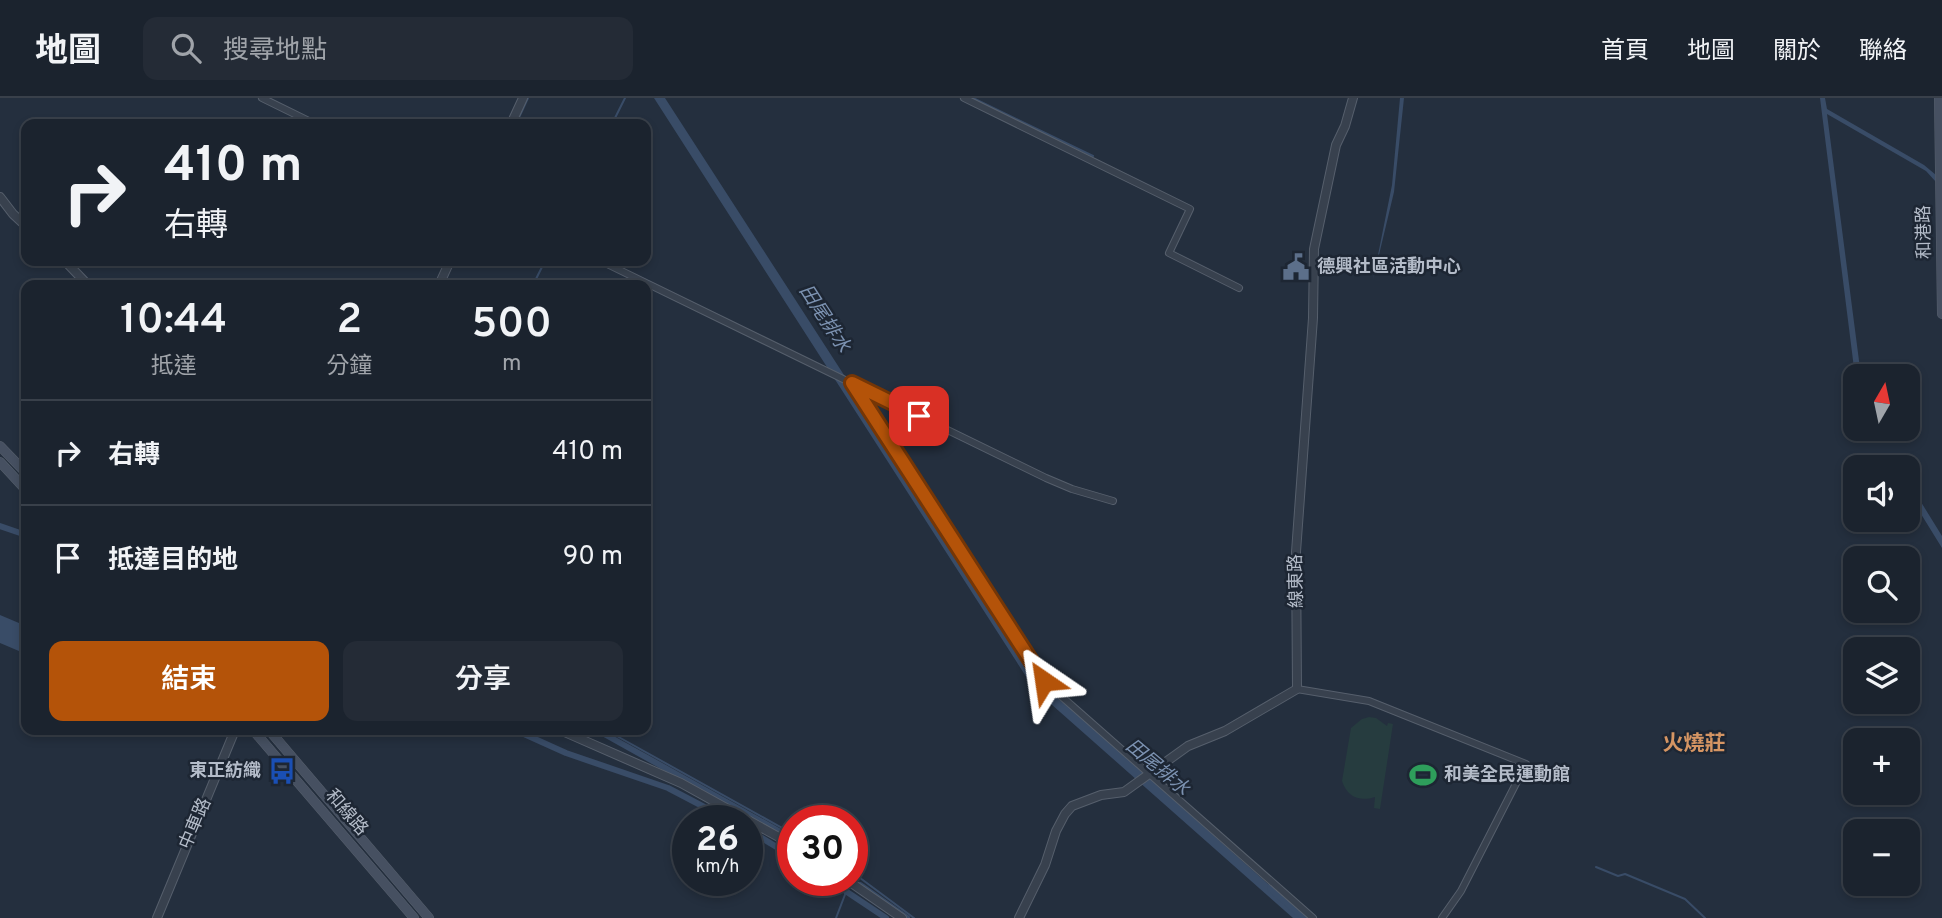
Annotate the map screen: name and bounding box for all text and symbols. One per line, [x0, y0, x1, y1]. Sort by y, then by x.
search box [143, 17, 633, 80]
icon: search [167, 29, 205, 67]
text: 地圖 [35, 32, 101, 74]
text: 搜尋地點 [223, 35, 327, 68]
text: 首頁 [1601, 37, 1649, 67]
text: 地圖 [1687, 37, 1735, 67]
text: 關於 [1773, 37, 1821, 67]
text: 聯絡 [1859, 37, 1907, 67]
text: 410 m [164, 137, 302, 199]
icon: right [49, 147, 140, 238]
street label: 和港路 [1913, 205, 1937, 259]
text: 右轉 [164, 207, 228, 247]
public building icon: 德興社區活動中心 [1281, 252, 1311, 282]
place label: 德興社區活動中心 [1317, 256, 1461, 279]
water label: 田尾排水 [793, 281, 855, 358]
text: 10:44 [120, 295, 227, 348]
text: 2 [336, 295, 362, 348]
text: 500 [471, 299, 552, 352]
text: m [502, 350, 521, 379]
text: 抵達 [151, 353, 197, 382]
text: 分鐘 [326, 353, 372, 382]
north arrow [1843, 364, 1920, 441]
map controls [1843, 364, 1920, 896]
pin [889, 386, 949, 446]
icon: arrive [900, 397, 938, 435]
icon: right [49, 434, 87, 472]
text: 410 m [552, 436, 623, 469]
text: 右轉 [108, 440, 160, 473]
button: sound [1843, 455, 1920, 532]
icon: arrive [49, 539, 87, 577]
text: 90 m [563, 541, 623, 574]
text: 抵達目的地 [108, 545, 238, 578]
button: search [1843, 546, 1920, 623]
street label: 線東路 [1285, 554, 1309, 608]
button: layers [1843, 637, 1920, 714]
button: 結束 [49, 641, 329, 721]
button: 分享 [343, 641, 623, 721]
position arrow [1007, 644, 1081, 718]
button: + [1843, 728, 1920, 805]
district label: 火燒莊 [1663, 731, 1726, 758]
water label: 田尾排水 [1120, 734, 1195, 802]
bus stop icon: 東正紡織 [267, 756, 297, 786]
place label: 東正紡織 [189, 760, 261, 783]
sports icon: 和美全民運動館 [1408, 760, 1438, 790]
place label: 和美全民運動館 [1444, 764, 1570, 787]
street label: 和線路 [320, 785, 372, 841]
street label: 中車路 [175, 795, 217, 853]
speed limit sign: 30 [777, 805, 868, 896]
text: 26 [696, 819, 739, 863]
button: − [1843, 819, 1920, 896]
text: km/h [696, 856, 739, 879]

